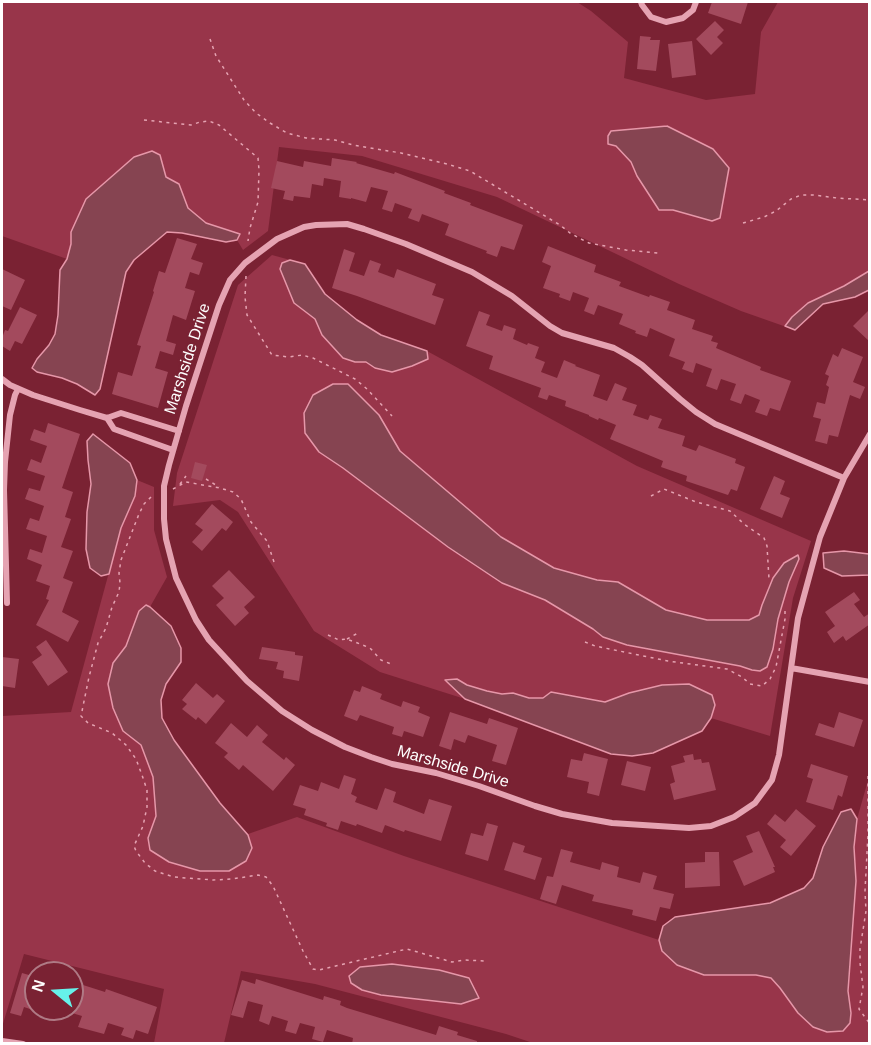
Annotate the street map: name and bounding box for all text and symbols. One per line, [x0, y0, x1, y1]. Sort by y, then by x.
street label: Marshside Drive [161, 301, 215, 417]
street label: Marshside Drive [395, 742, 511, 792]
north arrow [24, 961, 84, 1021]
text: N [28, 978, 48, 994]

